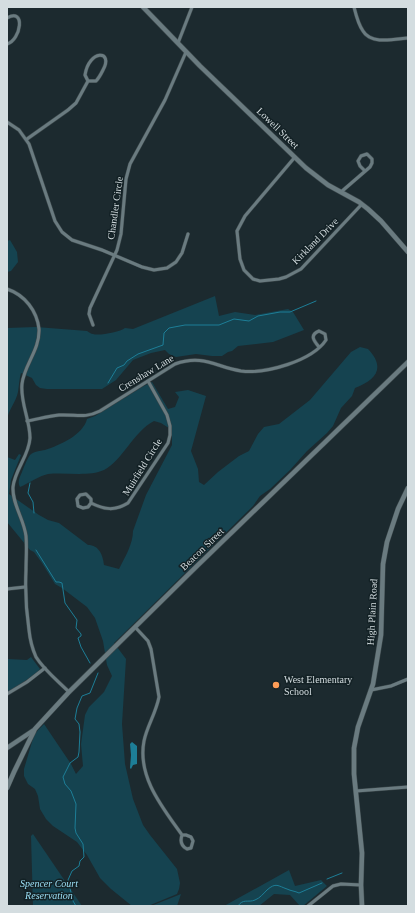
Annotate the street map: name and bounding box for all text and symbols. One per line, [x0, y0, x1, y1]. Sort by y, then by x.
street label: Lowell Street [255, 105, 301, 151]
street label: Chandler Circle [105, 175, 125, 240]
street label: Kirkland Drive [290, 215, 341, 266]
street label: Crenshaw Lane [116, 352, 176, 394]
street label: Muirfield Circle [120, 436, 164, 498]
street label: Beacon Street [178, 526, 226, 572]
street label: High Plain Road [365, 578, 379, 646]
place label: West Elementary School [284, 674, 352, 697]
marker: West Elementary School [271, 680, 281, 690]
park label: Spencer Court Reservation [20, 878, 78, 901]

